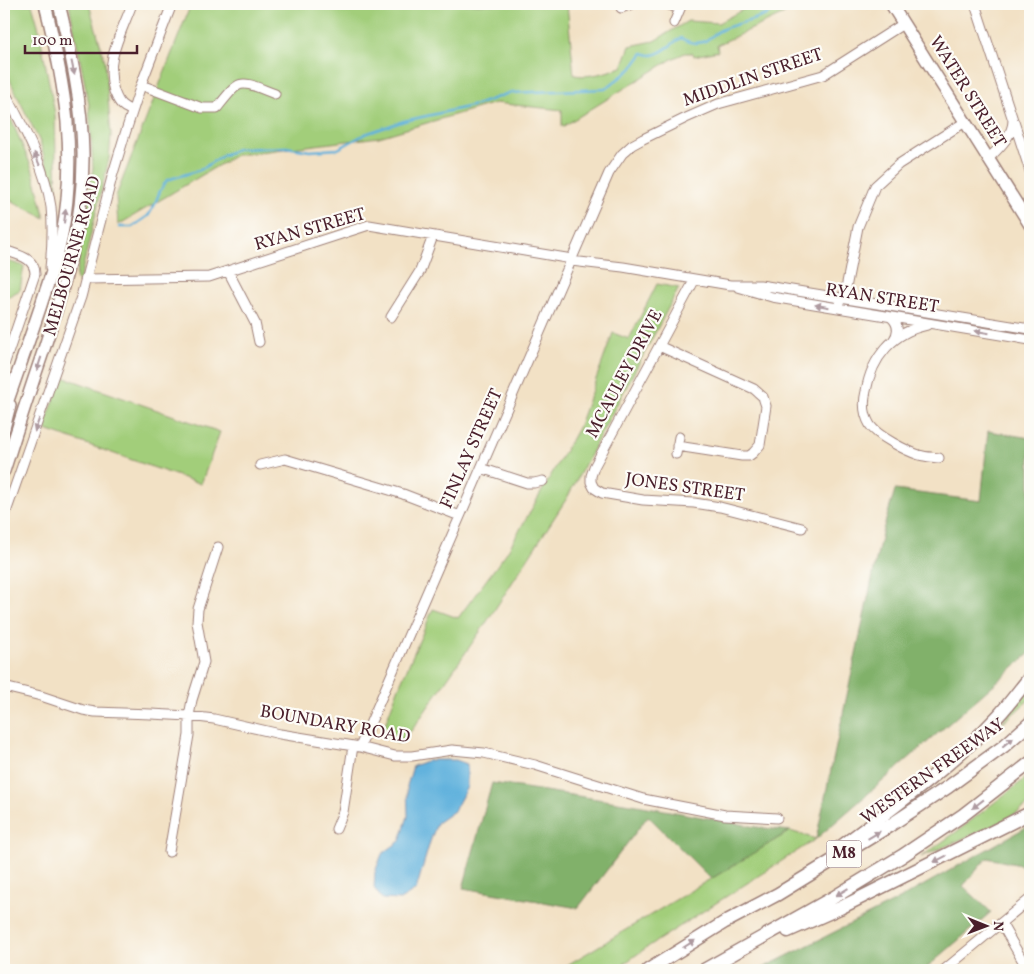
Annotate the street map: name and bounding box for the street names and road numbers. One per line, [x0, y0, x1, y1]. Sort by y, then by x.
street label: WATER STREET [923, 31, 1012, 153]
street label: MIDDLIN STREET [680, 42, 827, 114]
street label: MELBOURNE ROAD [38, 173, 108, 339]
street label: RYAN STREET [252, 202, 369, 258]
street label: RYAN STREET [823, 278, 941, 320]
street label: MCAULEY DRIVE [581, 305, 669, 443]
street label: FINLAY STREET [434, 385, 510, 513]
street label: JONES STREET [624, 467, 747, 509]
street label: BOUNDARY ROAD [258, 699, 412, 751]
street label: WESTERN FREEWAY [856, 713, 1010, 831]
road number: M8 [826, 841, 862, 868]

